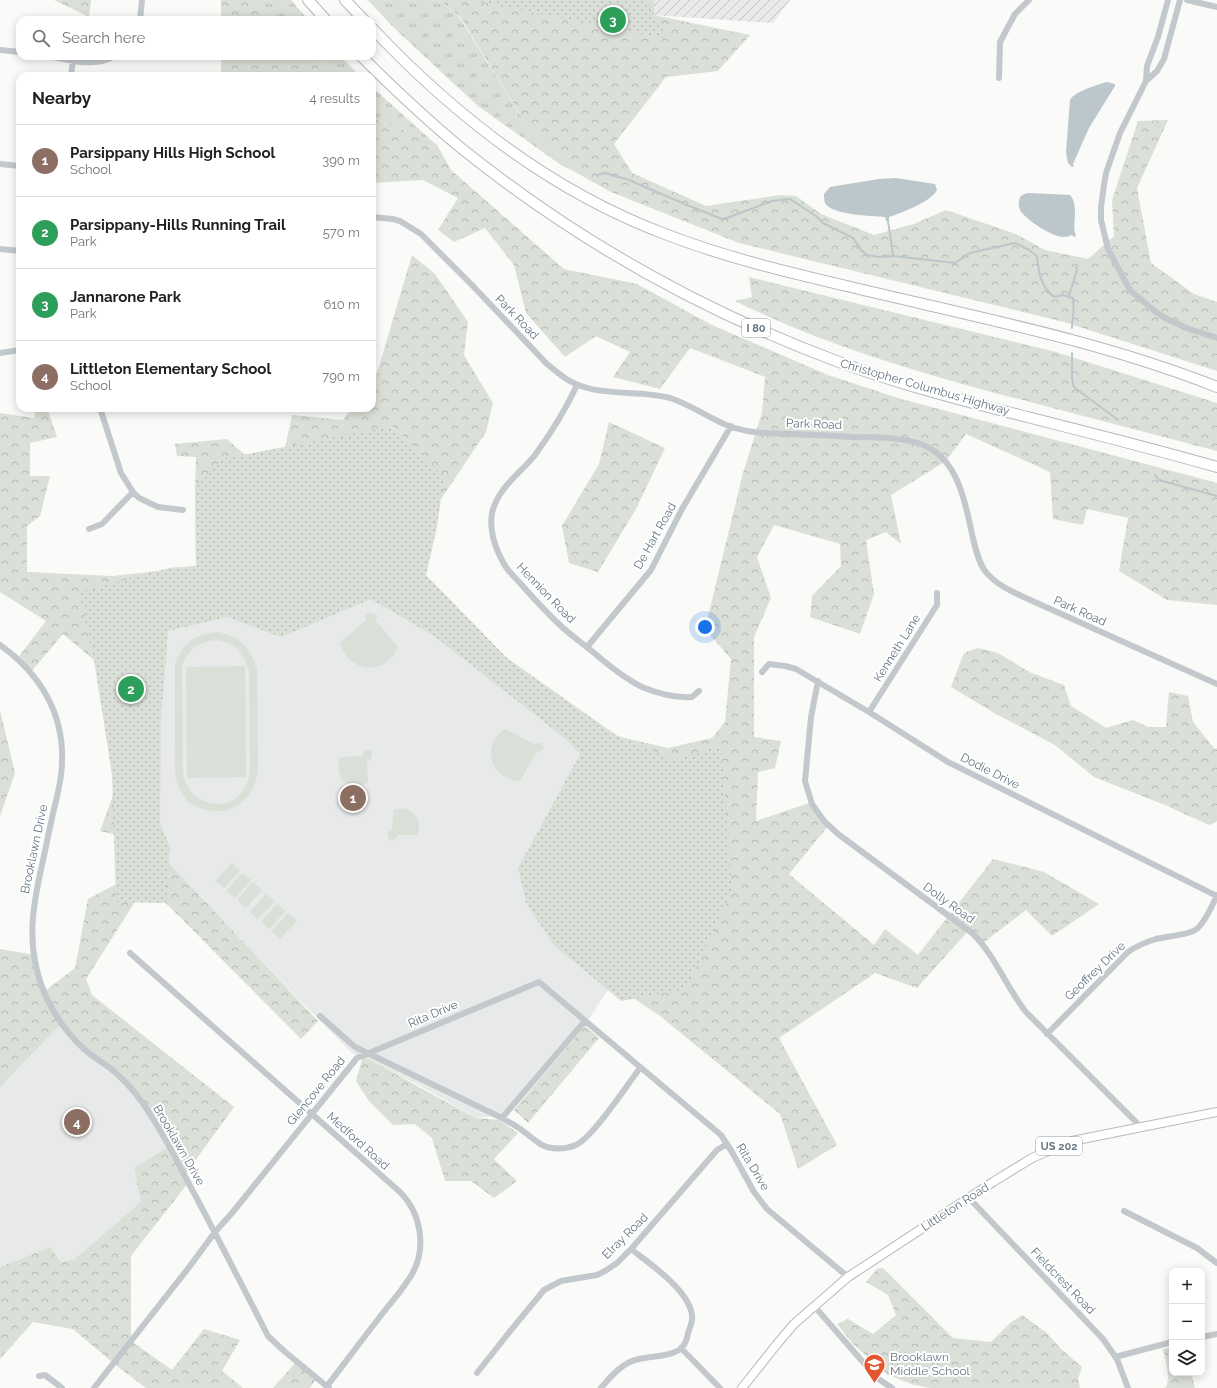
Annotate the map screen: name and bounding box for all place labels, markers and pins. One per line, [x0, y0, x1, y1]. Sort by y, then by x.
pin: 3 [600, 5, 626, 35]
pin: 2 [118, 674, 144, 704]
pin: 1 [340, 783, 366, 813]
pin: 4 [64, 1107, 90, 1137]
place label: Brooklawn Middle School [890, 1350, 971, 1378]
school or university icon: Brooklawn Middle School [862, 1351, 888, 1384]

